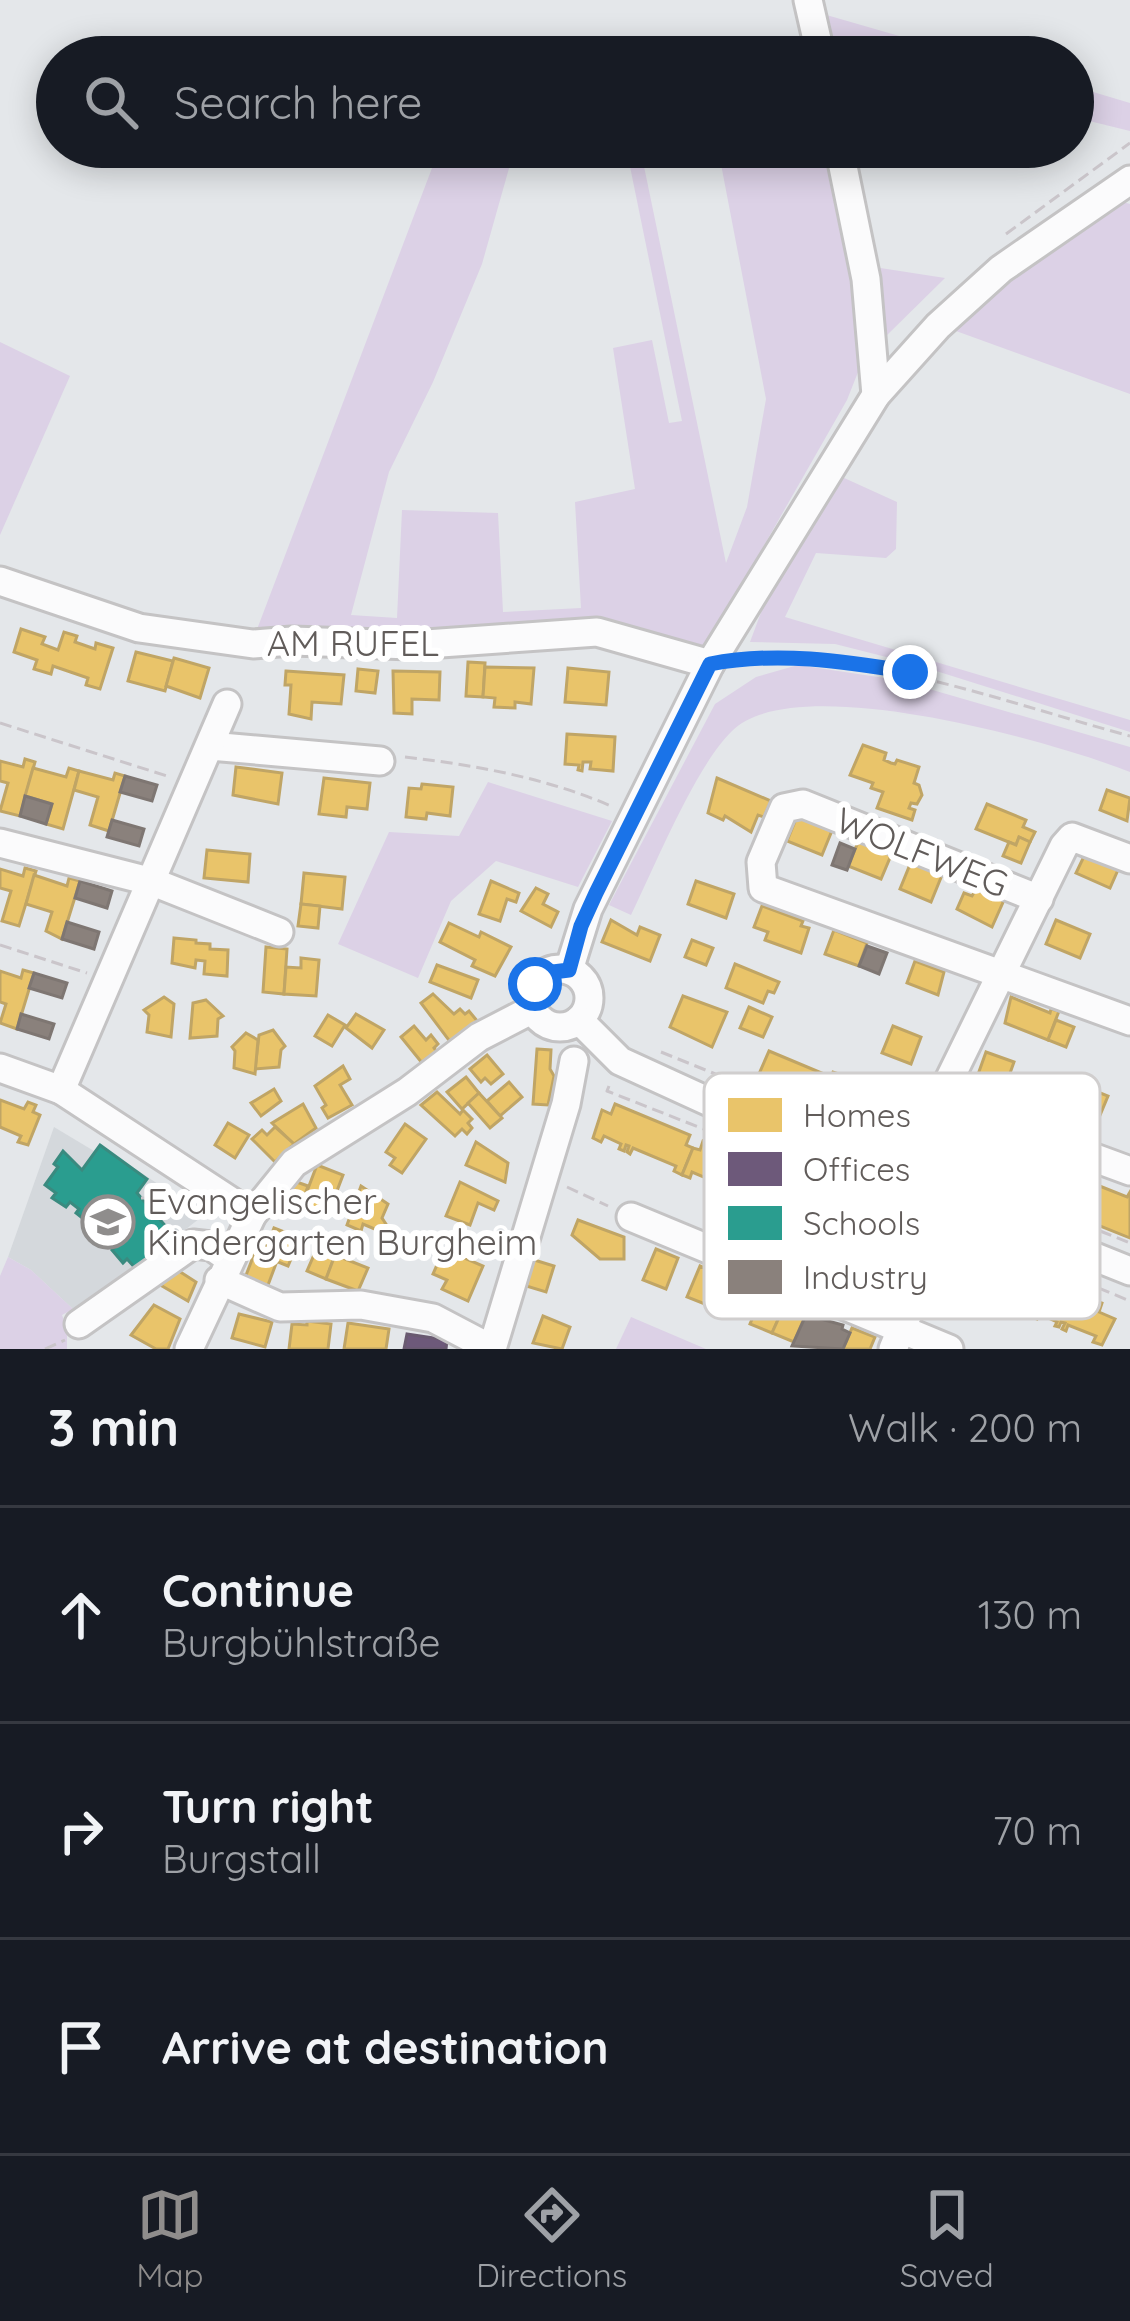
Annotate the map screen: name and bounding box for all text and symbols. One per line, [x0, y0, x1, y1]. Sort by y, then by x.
search box [36, 36, 1094, 168]
icon: search [78, 69, 144, 135]
text: Search here [174, 74, 422, 130]
street label: AM RUFEL [267, 620, 439, 665]
route end [883, 645, 937, 699]
street label: WOLFWEG [829, 797, 1015, 906]
route start [508, 957, 562, 1011]
legend [704, 1073, 1100, 1319]
text: Homes [803, 1094, 911, 1135]
text: Offices [803, 1148, 910, 1189]
place label: Evangelischer Kindergarten Burgheim [147, 1178, 537, 1264]
school or university icon: Evangelischer Kindergarten Burgheim [80, 1194, 136, 1250]
text: Schools [803, 1202, 920, 1243]
text: Industry [803, 1256, 928, 1297]
text: 3 min [48, 1395, 179, 1459]
text: Walk · 200 m [848, 1403, 1082, 1452]
text: Continue [162, 1562, 354, 1618]
icon: ahead [48, 1582, 114, 1648]
text: 130 m [978, 1590, 1082, 1639]
text: Burgbühlstraße [162, 1618, 441, 1667]
text: Turn right [162, 1778, 374, 1834]
icon: right [48, 1798, 114, 1864]
text: 70 m [993, 1806, 1082, 1855]
text: Burgstall [162, 1834, 321, 1883]
icon: arrive [48, 2014, 114, 2080]
text: Arrive at destination [162, 2019, 608, 2075]
tab: Map [136, 2182, 204, 2295]
tab: Directions [476, 2182, 627, 2295]
tab: Saved [900, 2182, 994, 2295]

